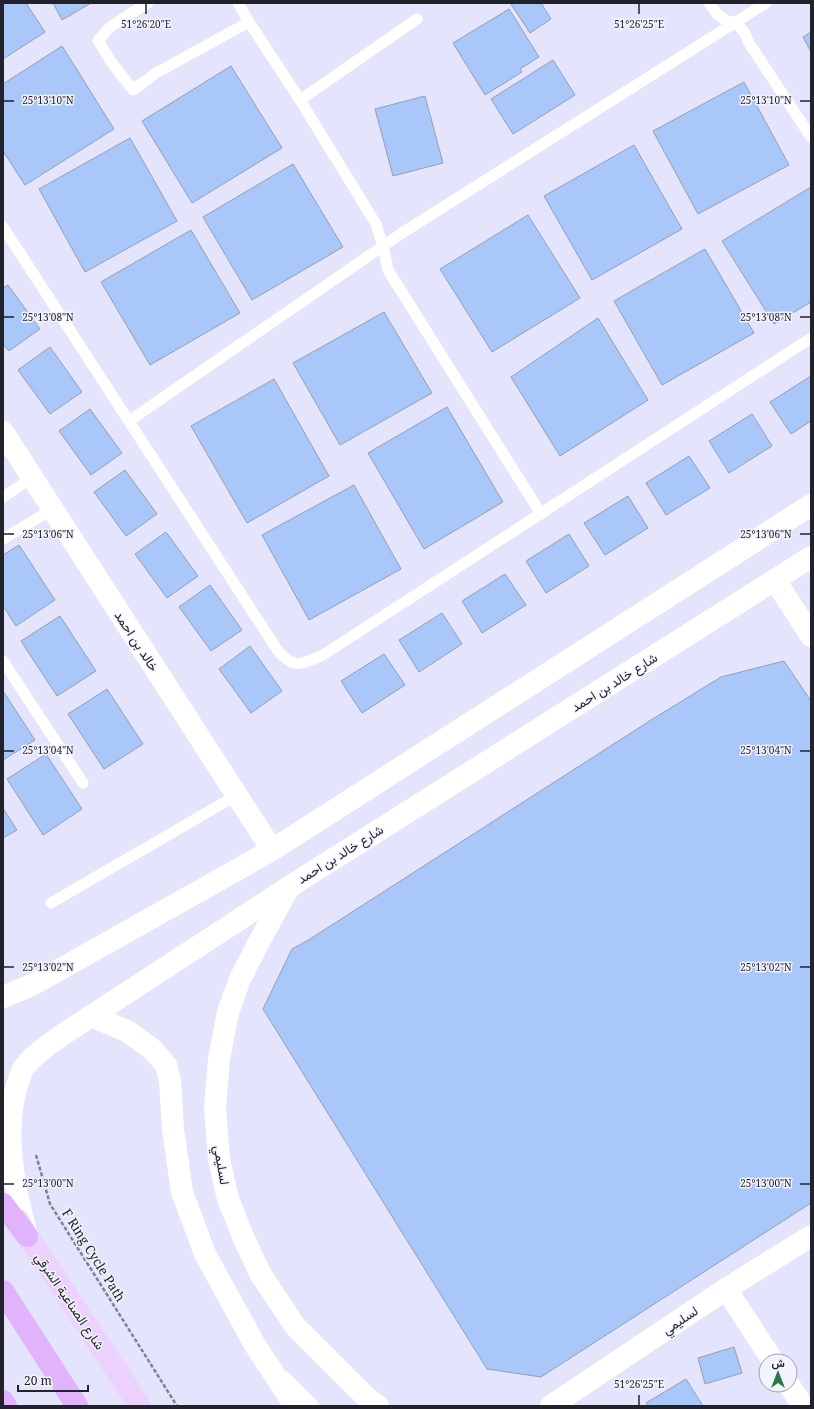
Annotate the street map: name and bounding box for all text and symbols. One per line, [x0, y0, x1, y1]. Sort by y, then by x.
text: 51°26'20"E [121, 17, 171, 31]
text: 51°26'25"E [614, 17, 664, 31]
text: 25°13'10"N [22, 93, 74, 107]
text: 25°13'10"N [740, 93, 792, 107]
text: 25°13'08"N [22, 310, 74, 324]
text: 25°13'08"N [740, 310, 792, 324]
text: 25°13'06"N [22, 527, 74, 541]
text: 25°13'06"N [740, 527, 792, 541]
street label: خالد بن احمد [111, 607, 163, 675]
street label: شارع خالد بن احمد [568, 648, 661, 717]
text: 25°13'04"N [22, 743, 74, 757]
text: 25°13'04"N [740, 743, 792, 757]
street label: شارع خالد بن احمد [294, 820, 387, 889]
text: 25°13'02"N [22, 960, 74, 974]
text: 25°13'02"N [740, 960, 792, 974]
street label: لسليمي [208, 1144, 234, 1186]
text: 25°13'00"N [22, 1176, 74, 1190]
text: 25°13'00"N [740, 1176, 792, 1190]
street label: F Ring Cycle Path [58, 1205, 130, 1305]
street label: شارع الصناعية الشرقي [29, 1249, 109, 1354]
street label: لسليمي [659, 1301, 703, 1340]
north arrow [758, 1353, 798, 1393]
text: ش [771, 1355, 785, 1370]
scale bar [18, 1367, 88, 1393]
text: 20 m [24, 1372, 52, 1389]
text: 51°26'25"E [614, 1377, 664, 1391]

